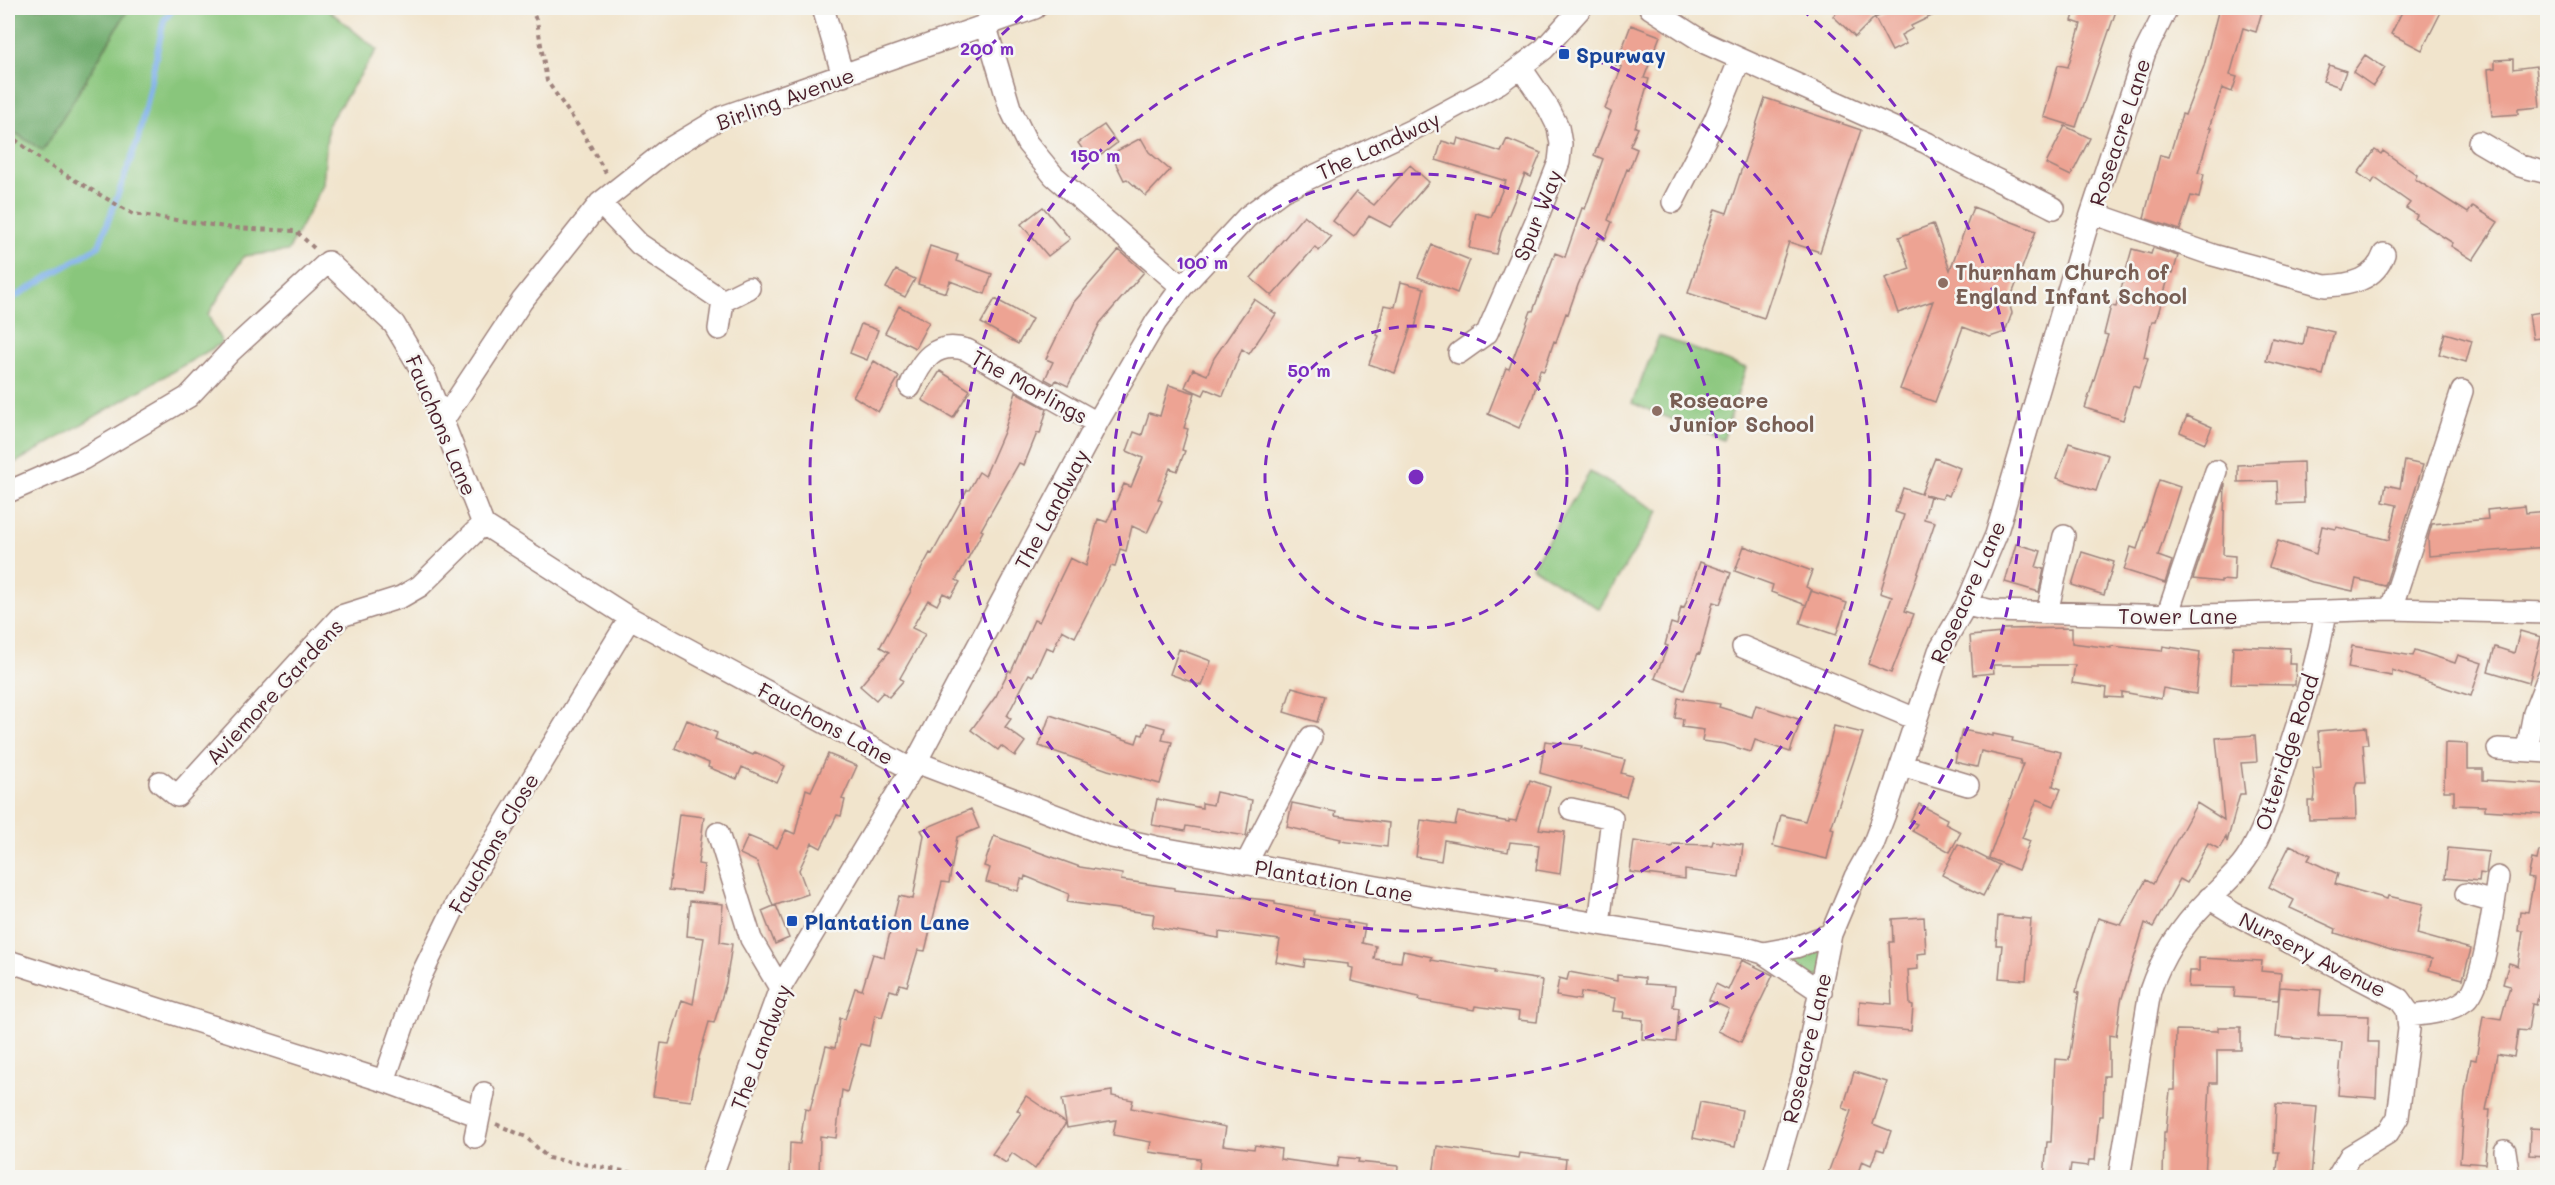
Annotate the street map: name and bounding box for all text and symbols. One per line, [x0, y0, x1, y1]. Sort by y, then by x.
text: 200 m [960, 36, 1014, 60]
place label: Spurway [1576, 41, 1666, 69]
marker: Spurway [1557, 47, 1571, 61]
street label: Roseacre Lane [2082, 55, 2156, 209]
street label: Birling Avenue [712, 61, 858, 135]
street label: The Landway [1312, 105, 1444, 185]
text: 150 m [1070, 143, 1120, 167]
street label: Spur Way [1506, 165, 1568, 265]
text: 100 m [1176, 250, 1228, 274]
place label: Thurnham Church of England Infant School [1955, 258, 2187, 309]
marker: Thurnham Church of England Infant School [1936, 276, 1950, 290]
street label: The Morlings [967, 343, 1093, 429]
street label: Fauchons Lane [400, 351, 484, 499]
text: 50 m [1288, 358, 1330, 382]
place label: Roseacre Junior School [1669, 386, 1814, 437]
marker: Roseacre Junior School [1650, 404, 1664, 418]
street label: The Landway [1008, 444, 1094, 574]
centre of rings [1406, 467, 1426, 487]
street label: Roseacre Lane [1923, 516, 2011, 668]
street label: Tower Lane [2118, 602, 2238, 629]
street label: Aviemore Gardens [199, 612, 349, 770]
street label: Otteridge Road [2248, 671, 2324, 833]
street label: Fauchons Lane [753, 676, 899, 770]
street label: Fauchons Close [442, 768, 544, 918]
street label: Plantation Lane [1253, 853, 1415, 907]
street label: Nursery Avenue [2235, 905, 2391, 1003]
place label: Plantation Lane [804, 908, 970, 935]
marker: Plantation Lane [785, 914, 799, 928]
street label: Roseacre Lane [1776, 970, 1836, 1126]
street label: The Landway [724, 980, 796, 1114]

